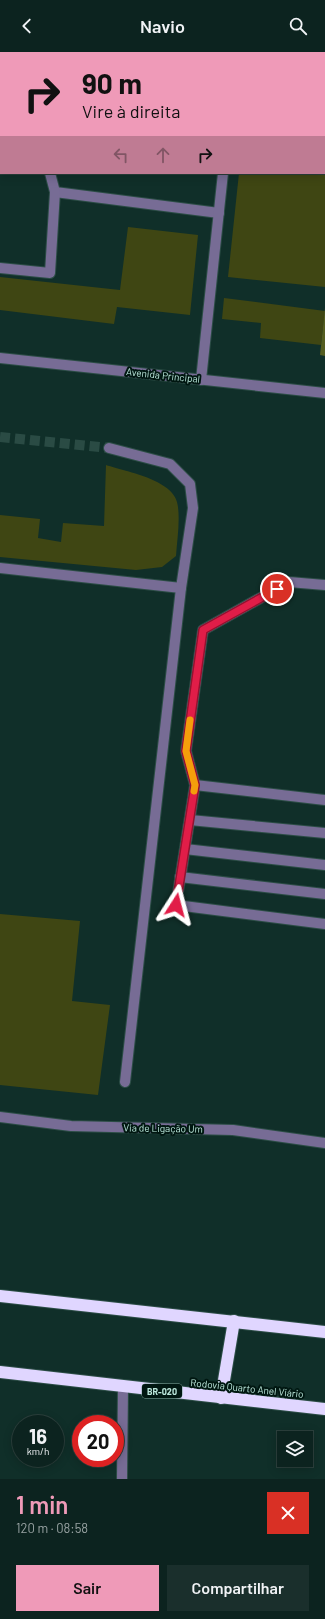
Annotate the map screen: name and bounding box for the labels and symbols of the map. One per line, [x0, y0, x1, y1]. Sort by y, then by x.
street label: Avenida Principal [125, 365, 201, 385]
pin [260, 572, 294, 606]
position arrow [155, 884, 197, 926]
street label: Via de Ligação Um [123, 1121, 203, 1135]
street label: Rodovia Quarto Anel Viário [190, 1376, 304, 1400]
road number: BR-020 [142, 1384, 182, 1398]
speed limit sign: 20 [72, 1415, 124, 1467]

